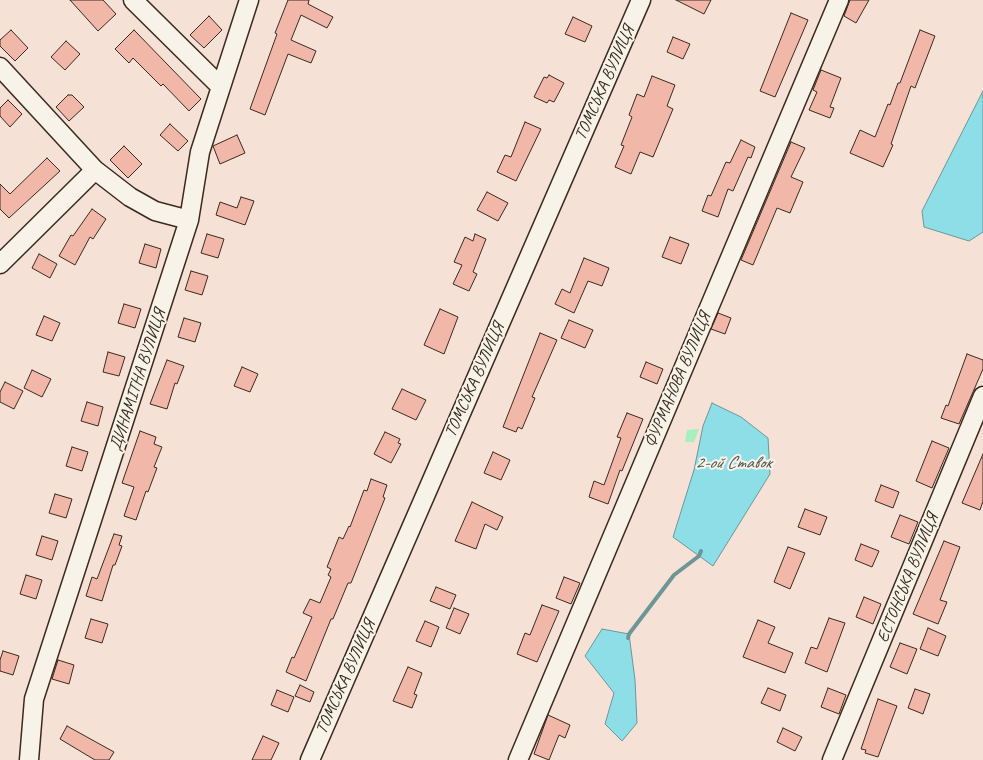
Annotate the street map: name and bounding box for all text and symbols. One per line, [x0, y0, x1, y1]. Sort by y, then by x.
street label: ТОМСЬКА ВУЛИЦЯ [571, 23, 639, 143]
street label: ДИНАМІТНА ВУЛИЦЯ [105, 307, 171, 453]
street label: ФУРМАНОВА ВУЛИЦЯ [640, 309, 716, 451]
street label: ТОМСЬКА ВУЛИЦЯ [441, 320, 509, 440]
water label: 2-ой Ставок [695, 452, 771, 474]
street label: ЕСТОНСЬКА ВУЛИЦЯ [873, 511, 943, 645]
street label: ТОМСЬКА ВУЛИЦЯ [312, 617, 380, 737]

